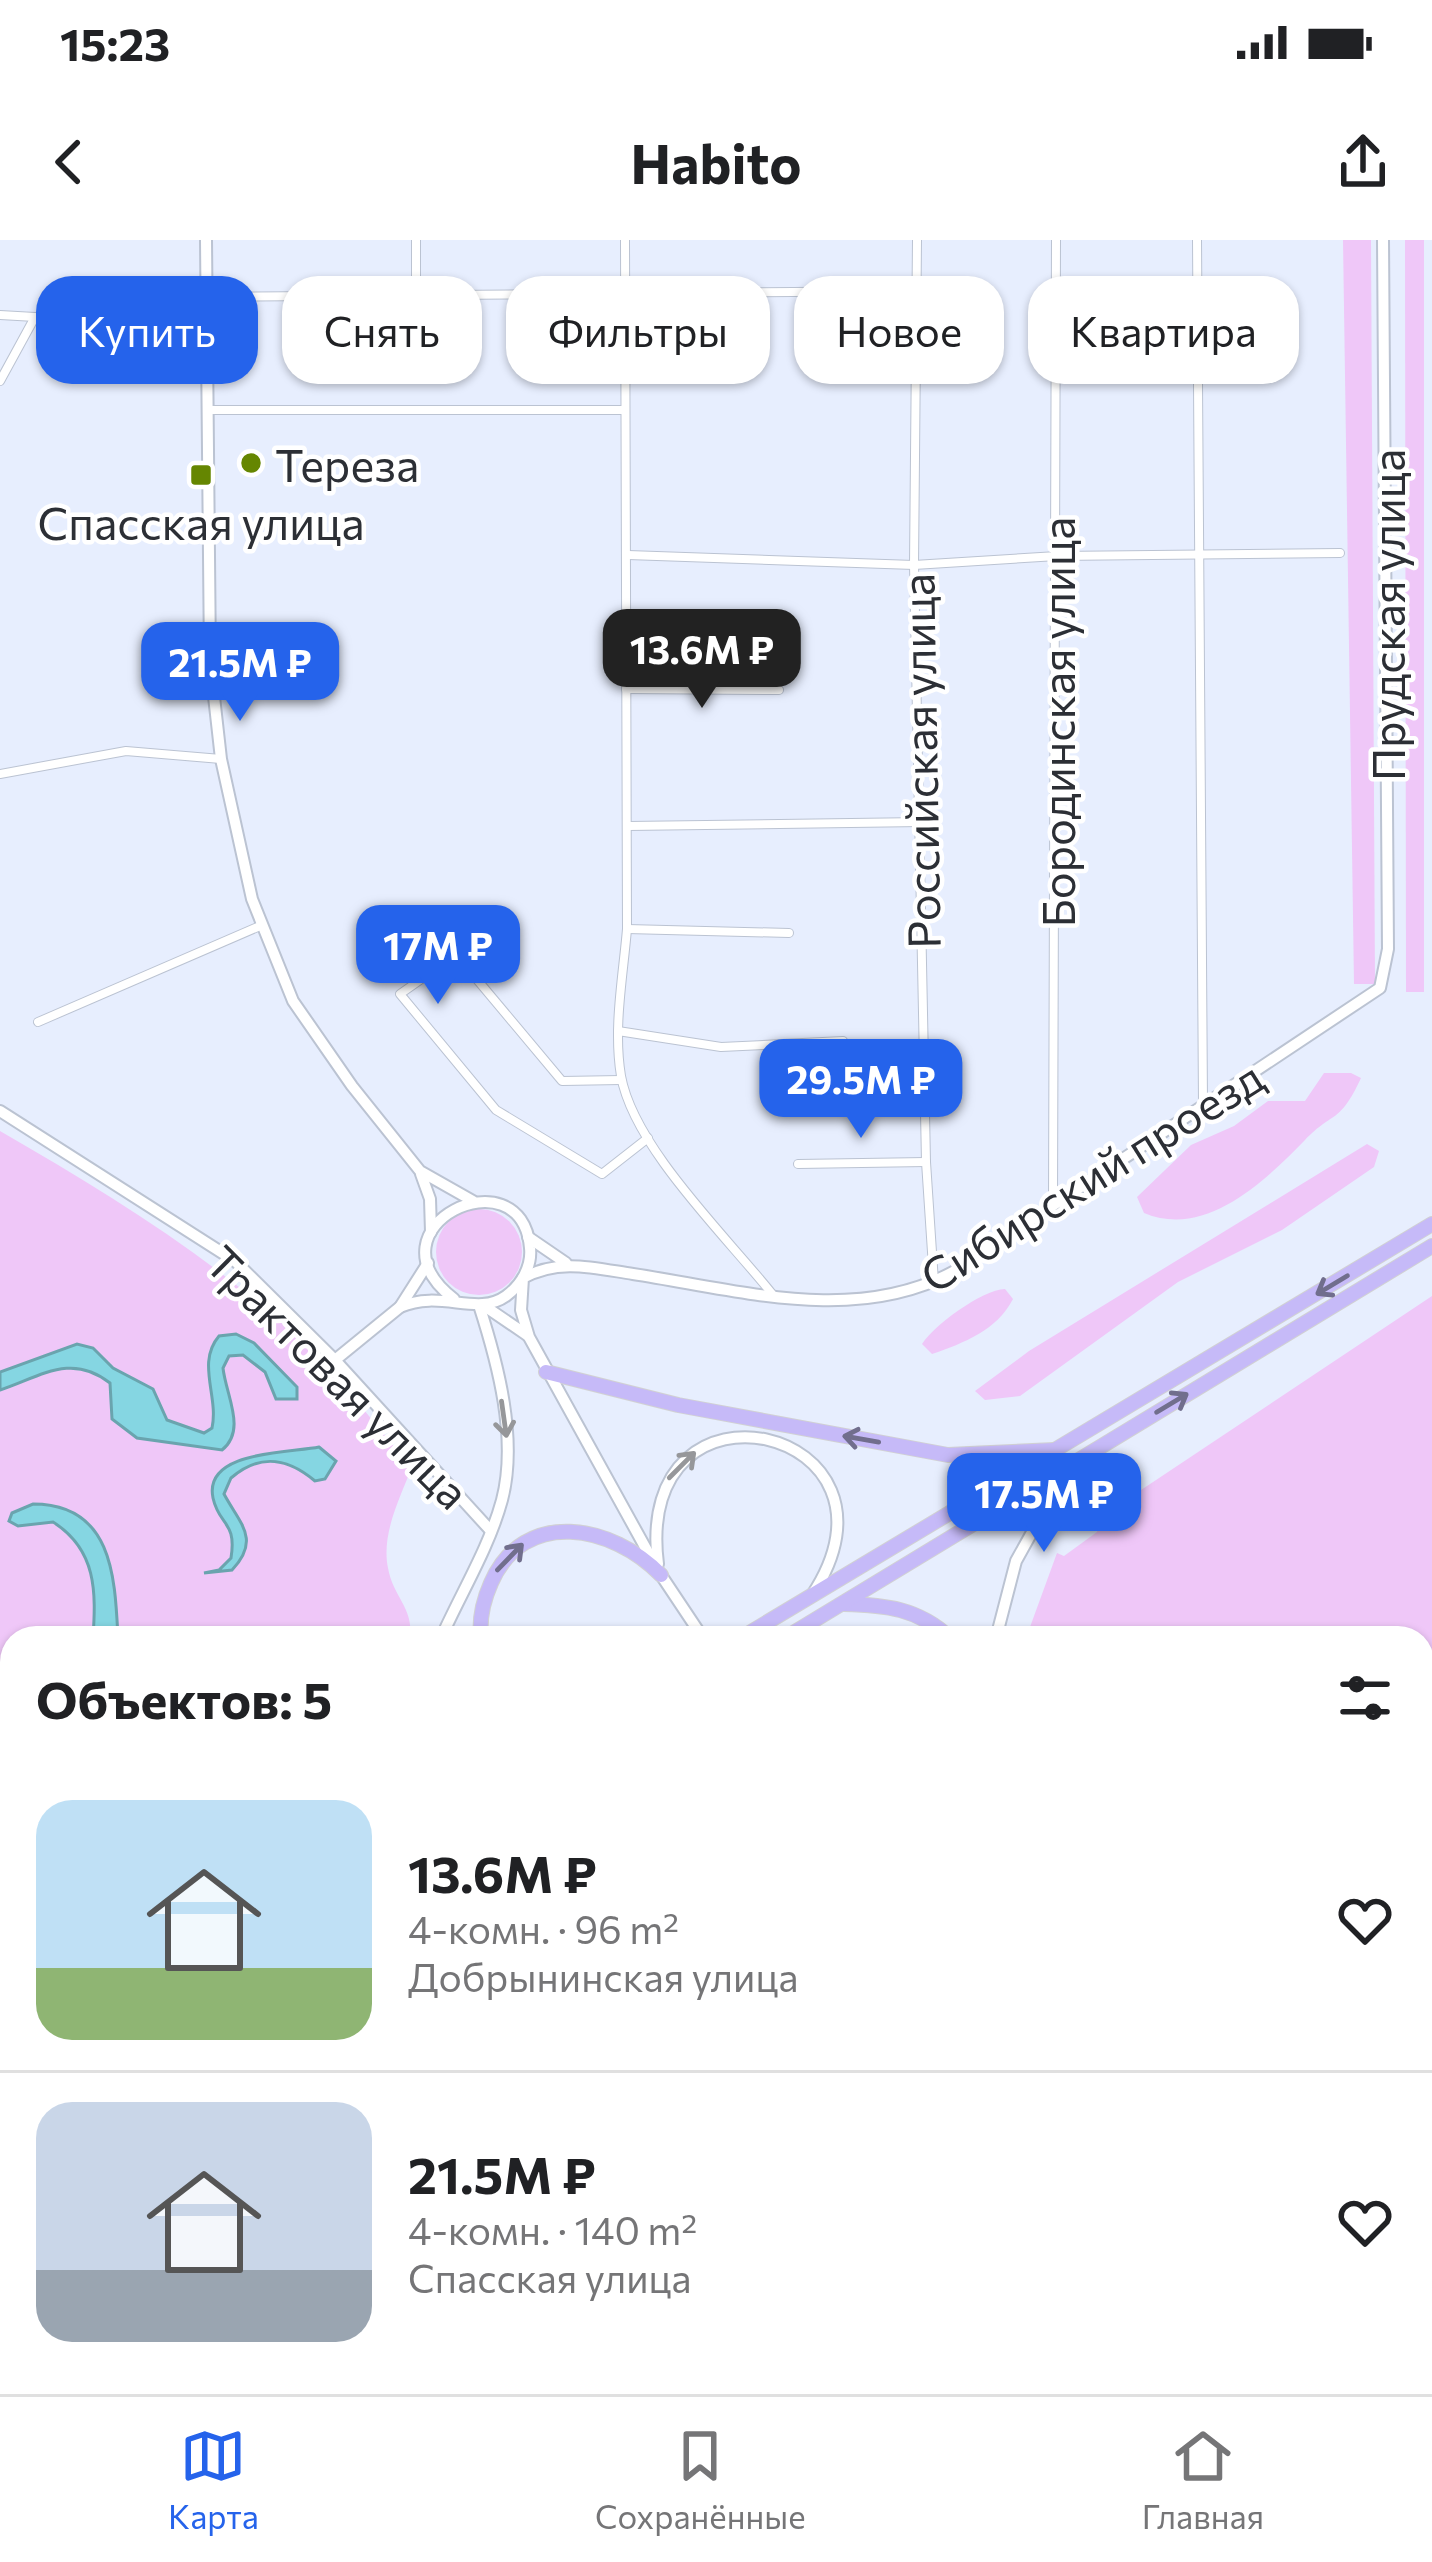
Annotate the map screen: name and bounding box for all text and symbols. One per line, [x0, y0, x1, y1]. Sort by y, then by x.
text: 15:23 [60, 15, 170, 70]
icon: back [36, 129, 102, 195]
text: Habito [631, 129, 801, 195]
icon: share [1330, 129, 1396, 195]
chip: Купить [36, 276, 258, 384]
chip: Снять [282, 276, 482, 384]
chip: Фильтры [506, 276, 770, 384]
chip: Новое [794, 276, 1004, 384]
chip: Квартира [1028, 276, 1299, 384]
place label: Тереза [275, 436, 419, 491]
street label: Прудская улица [1359, 449, 1414, 781]
marker: Тереза [238, 450, 264, 476]
marker: Спасская улица [188, 462, 214, 488]
place label: Спасская улица [37, 494, 365, 549]
street label: Бородинская улица [1029, 517, 1084, 927]
street label: Российская улица [888, 573, 950, 949]
pin: 13.6M ₽ [591, 609, 813, 711]
pin: 21.5M ₽ [129, 622, 351, 724]
text: 13.6M ₽ [630, 624, 774, 672]
text: 21.5M ₽ [168, 637, 312, 685]
pin: 17M ₽ [354, 905, 522, 1007]
text: 17M ₽ [383, 920, 493, 968]
pin: 29.5M ₽ [750, 1039, 972, 1141]
street label: Сибирский проезд [910, 1047, 1272, 1303]
text: 29.5M ₽ [786, 1054, 936, 1102]
street label: Трактовая улица [196, 1233, 482, 1519]
one-way arrow [1316, 1273, 1350, 1297]
one-way arrow [1154, 1391, 1188, 1415]
one-way arrow [493, 1399, 516, 1438]
one-way arrow [842, 1427, 881, 1449]
one-way arrow [667, 1450, 697, 1480]
pin: 17.5M ₽ [933, 1453, 1155, 1555]
text: 17.5M ₽ [974, 1468, 1114, 1516]
one-way arrow [496, 1543, 524, 1572]
icon: filters [1332, 1665, 1398, 1731]
text: Объектов: 5 [36, 1667, 332, 1730]
text: 13.6M ₽ [408, 1841, 597, 1904]
icon: home [132, 1848, 276, 1992]
icon: heart [1332, 1887, 1398, 1953]
text: 4-комн. · 96 m² [408, 1904, 679, 1952]
text: Добрынинская улица [408, 1952, 798, 2000]
text: 21.5M ₽ [408, 2142, 596, 2205]
icon: home [132, 2150, 276, 2294]
icon: heart [1332, 2189, 1398, 2255]
text: 4-комн. · 140 m² [408, 2205, 697, 2253]
text: Спасская улица [408, 2253, 691, 2301]
tab: Карта [168, 2423, 259, 2536]
tab: Сохранённые [595, 2423, 806, 2536]
tab: Главная [1142, 2423, 1264, 2536]

